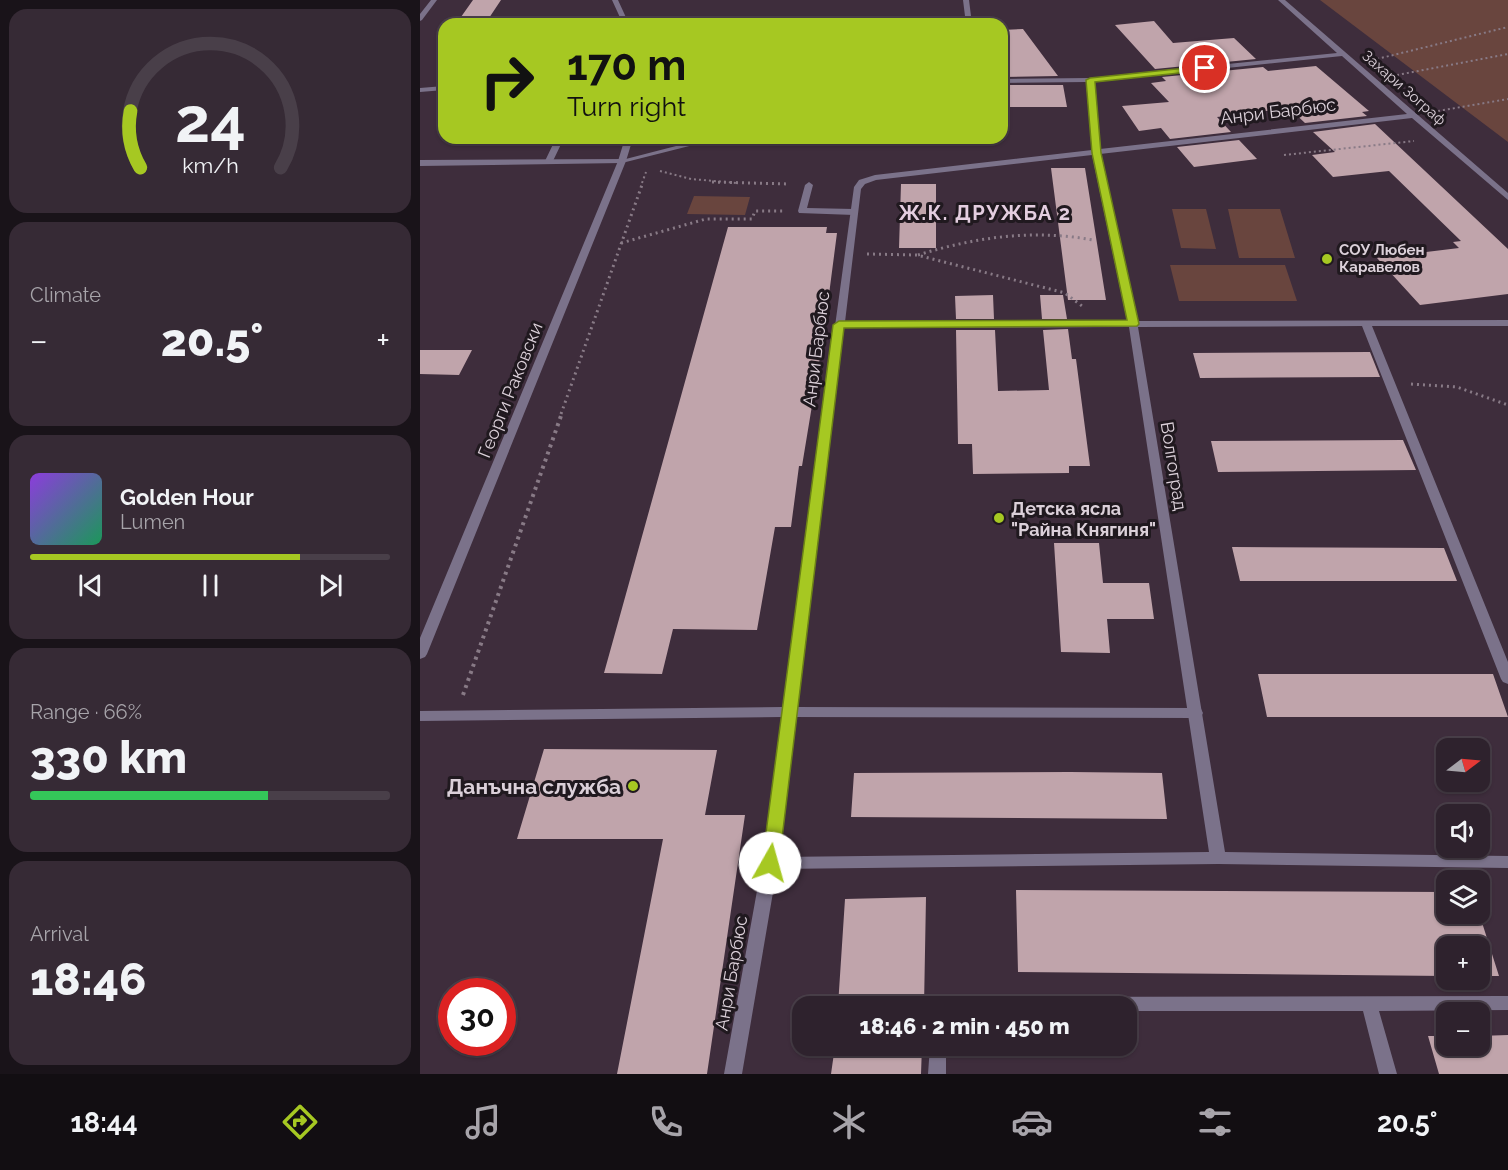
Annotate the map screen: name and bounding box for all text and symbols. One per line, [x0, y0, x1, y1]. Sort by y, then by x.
text: 170 m [567, 41, 686, 90]
icon: right [468, 42, 546, 120]
pin [1179, 42, 1230, 93]
street label: Захари Зограф [1358, 47, 1450, 129]
icon: arrive [1188, 51, 1221, 84]
text: 24 [175, 83, 245, 157]
text: Turn right [567, 91, 686, 122]
street label: Анри Барбюс [1219, 93, 1337, 129]
text: km/h [182, 153, 238, 178]
district label: Ж.К. ДРУЖБА 2 [899, 201, 1071, 225]
place label: СОУ Любен Каравелов [1339, 241, 1425, 276]
marker: СОУ Любен Каравелов [1320, 252, 1334, 266]
text: Climate [30, 283, 101, 307]
street label: Анри Барбюс [798, 290, 834, 408]
text: 20.5° [161, 314, 263, 367]
street label: Георги Раковски [473, 319, 547, 461]
text: − [30, 321, 48, 360]
text: + [376, 321, 390, 360]
street label: Волгоград [1157, 420, 1191, 512]
text: Golden Hour [120, 484, 254, 510]
place label: Детска ясла "Райна Княгиня" [1011, 498, 1156, 540]
text: Lumen [120, 510, 185, 534]
marker: Детска ясла "Райна Княгиня" [992, 511, 1006, 525]
icon: previous [74, 569, 107, 602]
icon: pause [194, 569, 227, 602]
icon: next [314, 569, 347, 602]
text: Range · 66% [30, 700, 142, 724]
text: 330 km [30, 731, 187, 784]
north arrow [1436, 738, 1490, 792]
map controls [1436, 738, 1490, 1056]
place label: Данъчна служба [447, 774, 621, 799]
marker: Данъчна служба [626, 779, 640, 793]
button: sound [1436, 804, 1490, 858]
position arrow [738, 831, 802, 895]
button: layers [1436, 870, 1490, 924]
street label: Анри Барбюс [711, 914, 751, 1032]
text: Arrival [30, 922, 89, 946]
button: + [1436, 936, 1490, 990]
text: 18:46 [30, 953, 146, 1006]
speed limit sign: 30 [438, 978, 516, 1056]
button: − [1436, 1002, 1490, 1056]
text: 18:46 · 2 min · 450 m [860, 1013, 1069, 1039]
icon: directions [279, 1101, 321, 1143]
icon: music [462, 1101, 504, 1143]
icon: phone [645, 1101, 687, 1143]
icon: climate [828, 1101, 870, 1143]
icon: car [1011, 1101, 1053, 1143]
icon: filters [1194, 1101, 1236, 1143]
text: 18:44 [71, 1107, 138, 1138]
text: 20.5° [1377, 1107, 1437, 1138]

